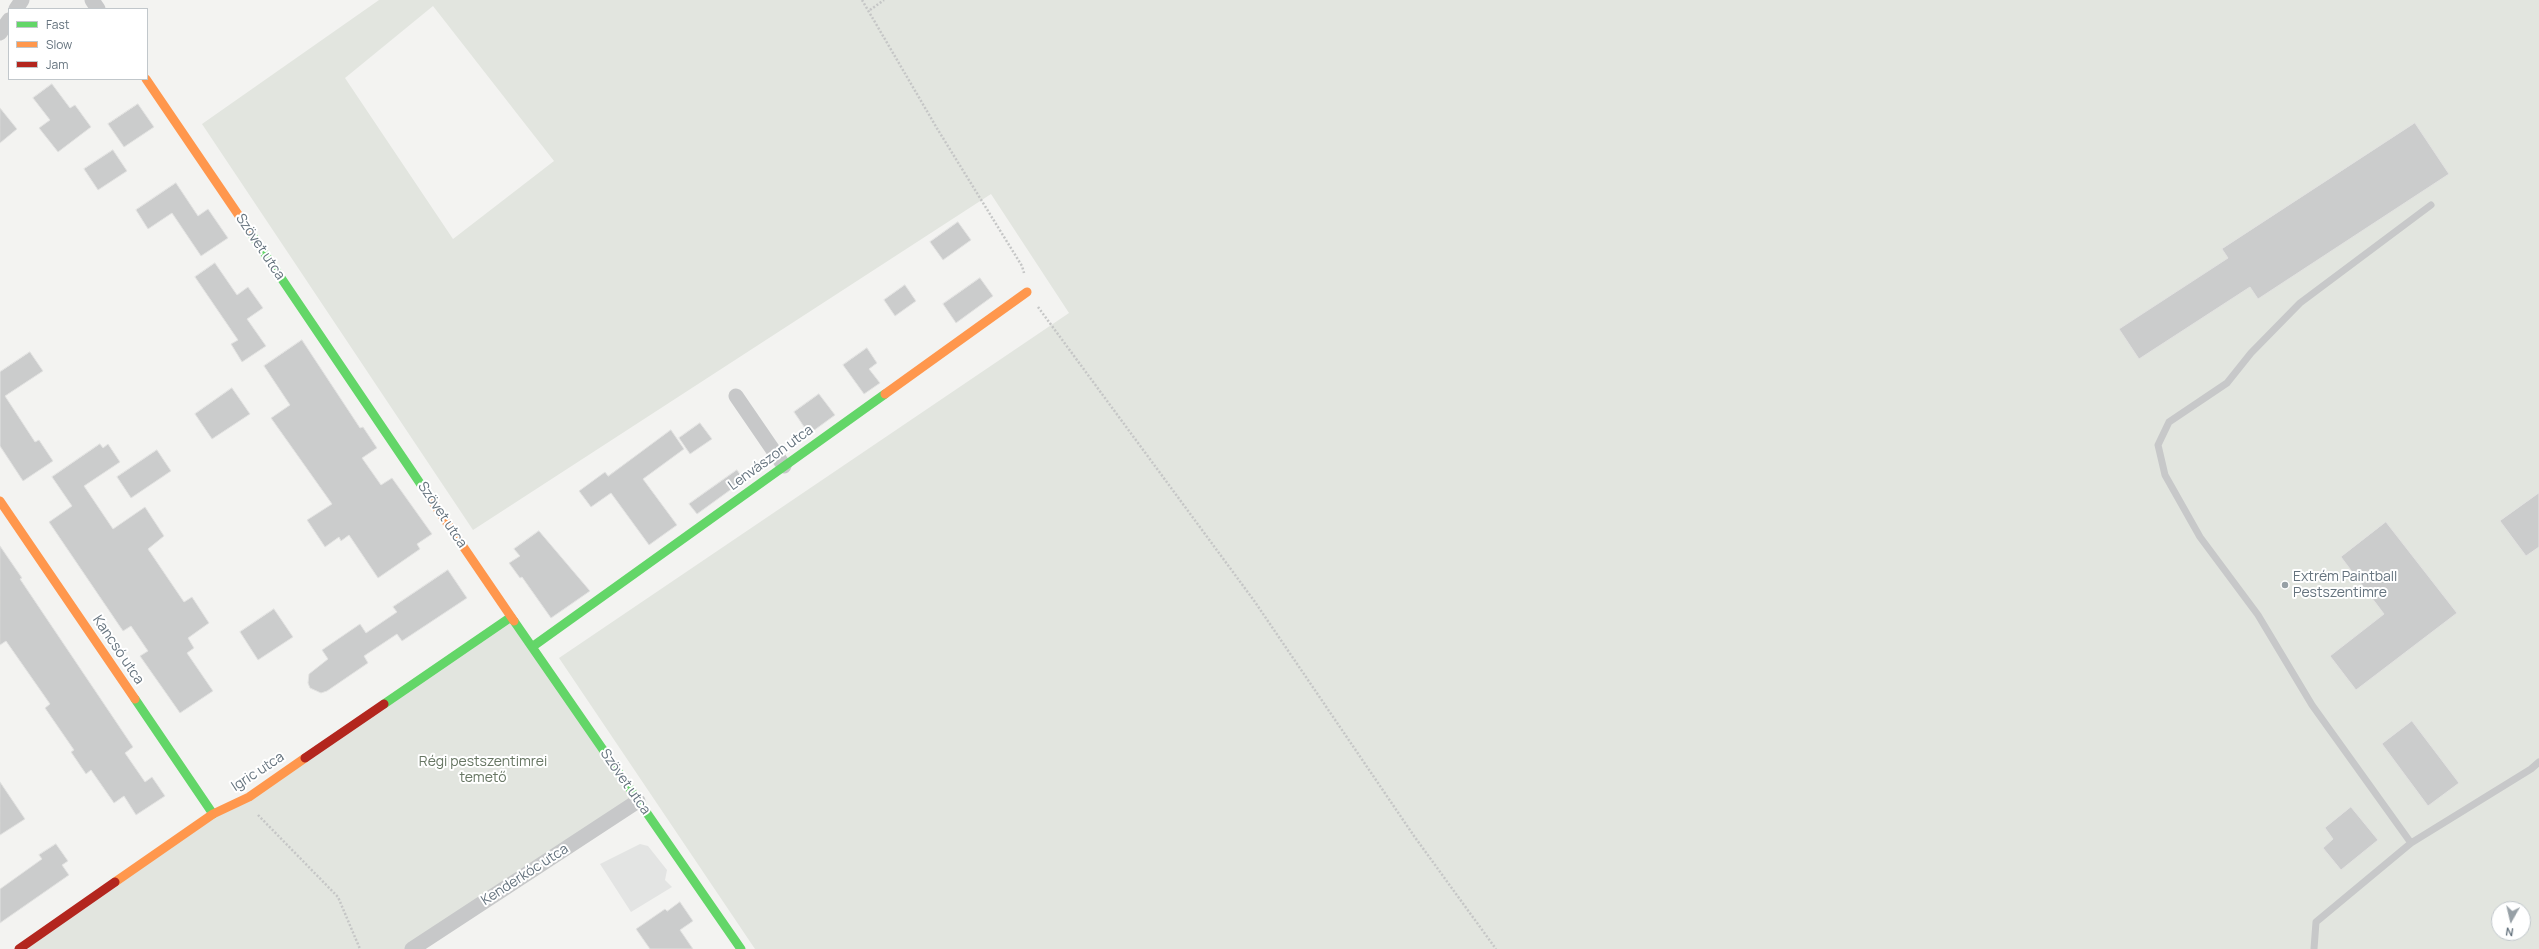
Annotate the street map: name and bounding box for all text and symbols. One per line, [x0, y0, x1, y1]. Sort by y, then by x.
legend [8, 8, 148, 80]
text: Fast [46, 16, 70, 33]
text: Slow [46, 36, 72, 53]
text: Jam [46, 56, 68, 73]
street label: Szövet utca [232, 211, 288, 283]
street label: Lenvászon utca [725, 422, 817, 494]
street label: Szövet utca [414, 479, 470, 551]
place label: Extrém Paintball Pestszentimre [2293, 569, 2397, 602]
marker: Extrém Paintball Pestszentimre [2280, 580, 2290, 590]
street label: Kancsó utca [89, 612, 147, 688]
street label: Szövet utca [596, 746, 654, 818]
street label: Igric utca [228, 749, 288, 795]
park label: Régi pestszentimrei temető [419, 754, 547, 786]
street label: Kenderkóc utca [478, 841, 572, 909]
north arrow [2491, 901, 2531, 941]
text: N [2504, 924, 2514, 940]

